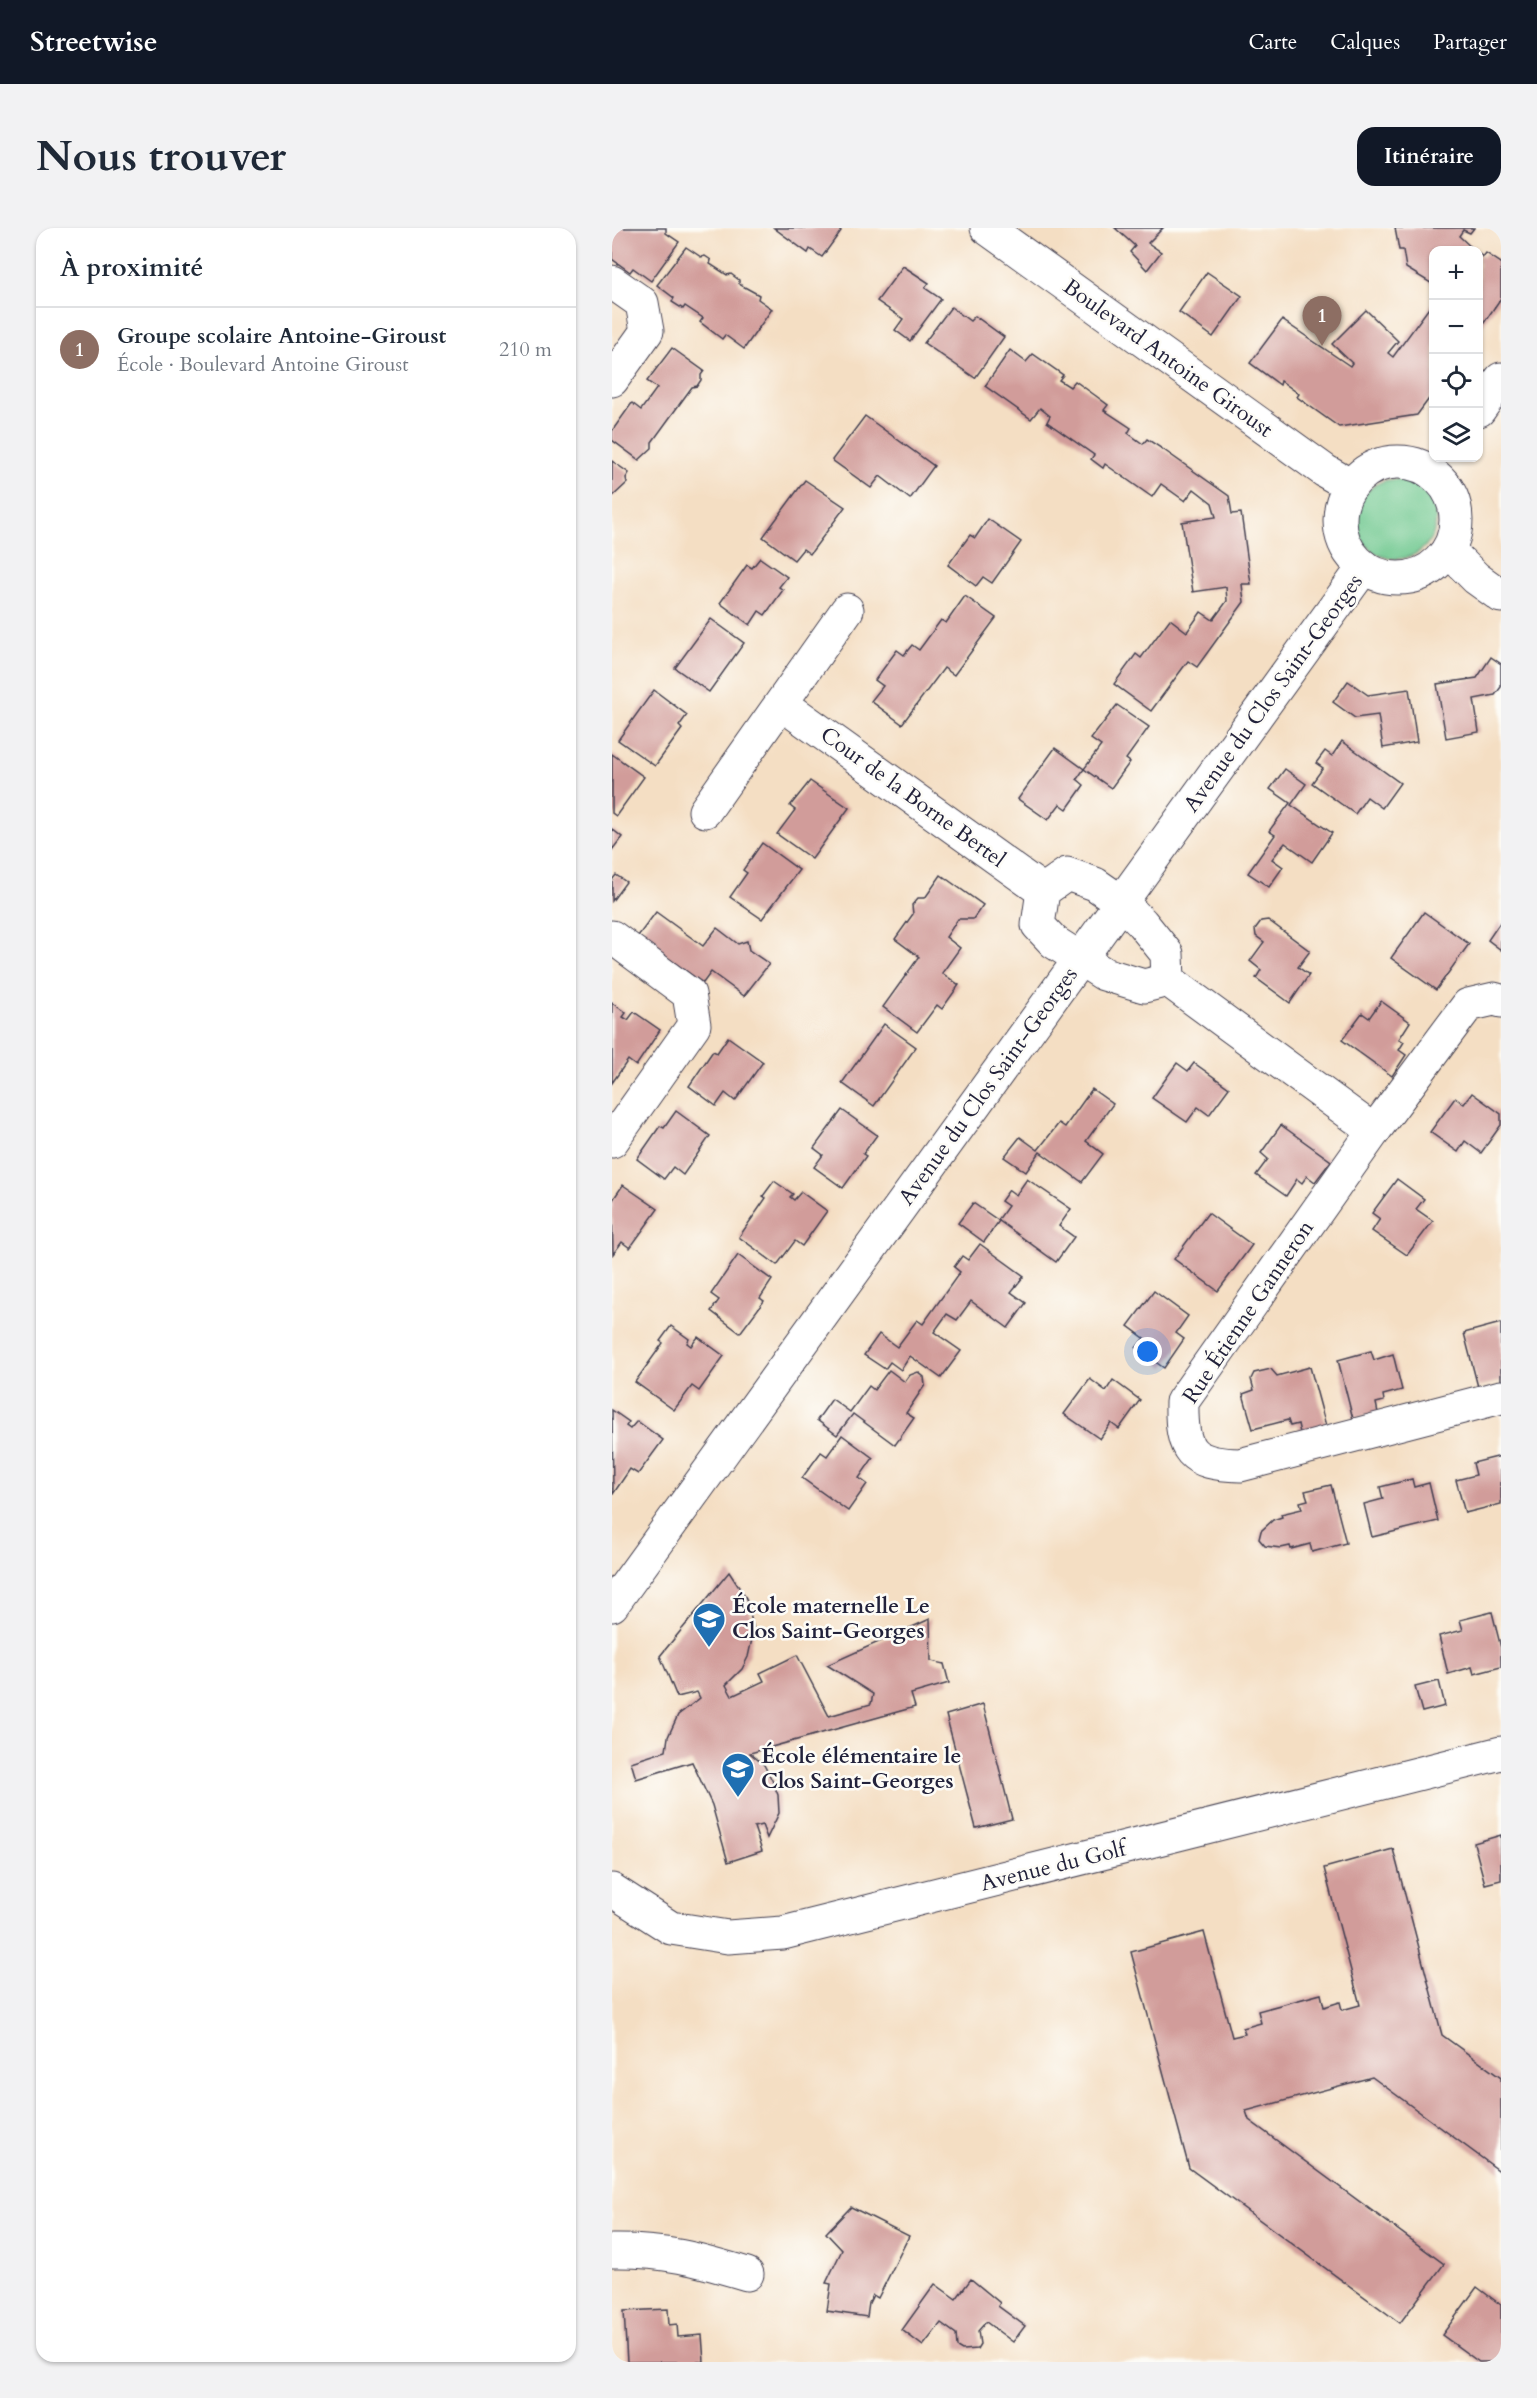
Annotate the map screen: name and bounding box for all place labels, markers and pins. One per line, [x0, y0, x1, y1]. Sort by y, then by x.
pin: 1 [1302, 296, 1342, 346]
place label: École maternelle Le Clos Saint-Georges [732, 1591, 930, 1646]
school or university icon: École maternelle Le Clos Saint-Georges [691, 1601, 727, 1648]
place label: École élémentaire le Clos Saint-Georges [761, 1741, 961, 1796]
school or university icon: École élémentaire le Clos Saint-Georges [720, 1751, 756, 1798]

